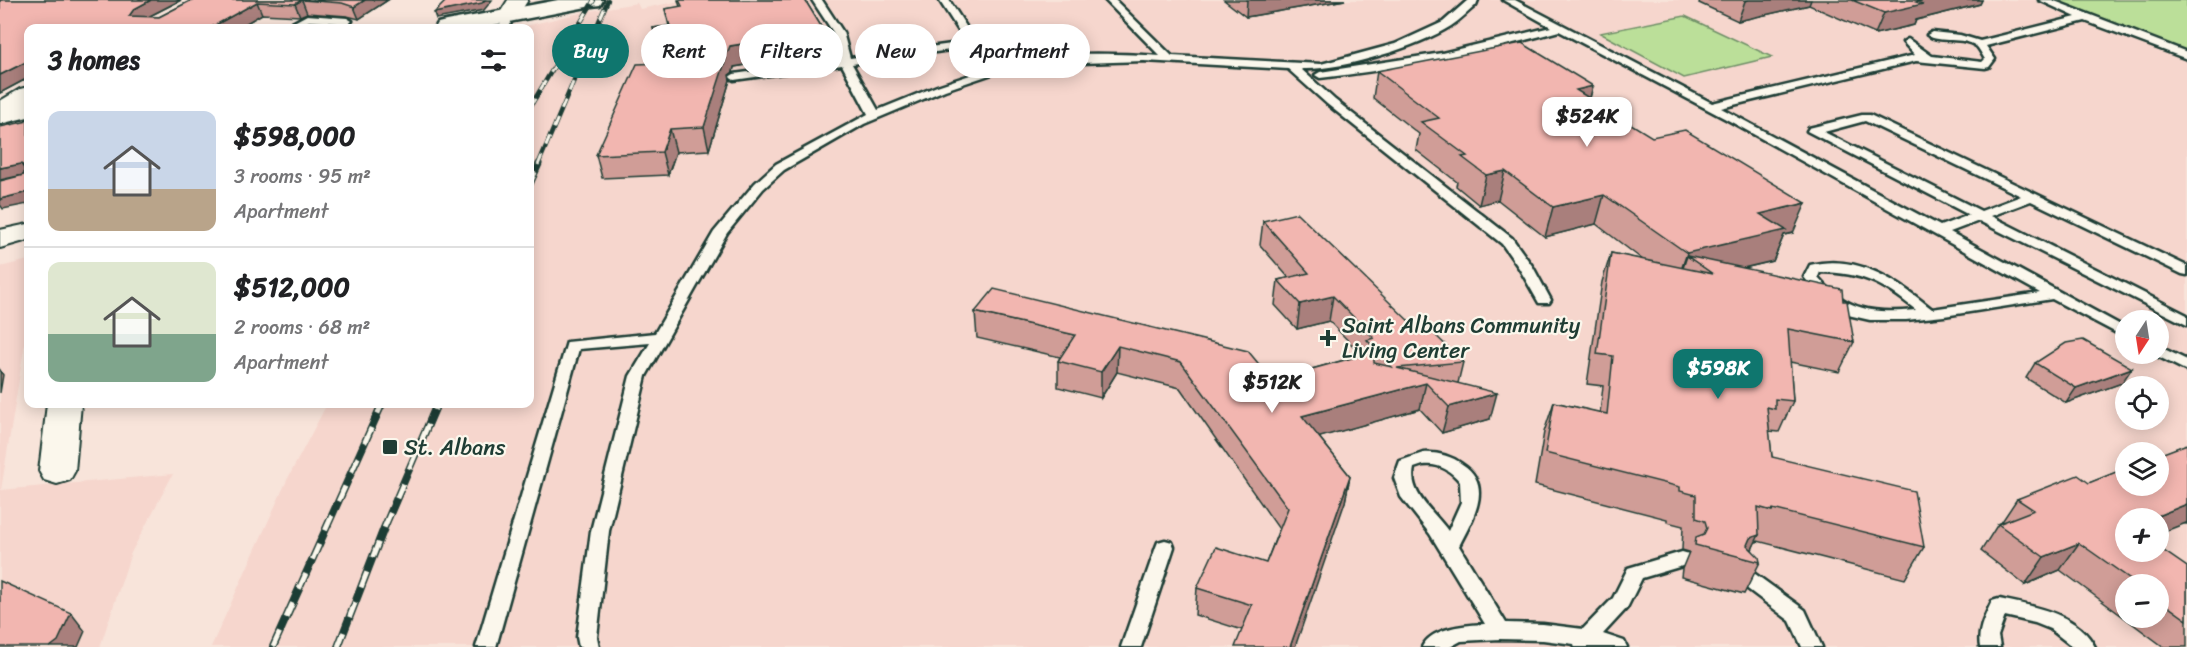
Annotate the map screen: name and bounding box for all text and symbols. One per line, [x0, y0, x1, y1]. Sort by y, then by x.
chip: Buy [552, 24, 629, 78]
chip: Rent [641, 24, 727, 78]
chip: Filters [739, 24, 843, 78]
chip: New [855, 24, 937, 78]
chip: Apartment [949, 24, 1090, 78]
text: 3 homes [48, 37, 140, 83]
icon: filters [477, 44, 510, 77]
pin: $524K [1545, 97, 1629, 148]
text: $524K [1556, 99, 1618, 134]
text: $598,000 [234, 113, 355, 159]
icon: home [96, 135, 168, 207]
text: 3 rooms · 95 m² [234, 159, 371, 194]
text: Apartment [234, 194, 328, 229]
text: $512,000 [234, 264, 350, 310]
icon: home [96, 286, 168, 358]
place label: Saint Albans Community Living Center [1342, 306, 1581, 370]
text: 2 rooms · 68 m² [234, 310, 370, 345]
north arrow [2115, 310, 2169, 364]
map controls [2115, 310, 2169, 628]
marker: Saint Albans Community Living Center [1319, 329, 1337, 347]
text: Apartment [234, 345, 328, 380]
pin: $598K [1676, 349, 1760, 400]
text: $598K [1687, 351, 1749, 386]
pin: $512K [1230, 363, 1314, 414]
text: $512K [1243, 365, 1301, 400]
button: locate [2115, 376, 2169, 430]
place label: St. Albans [404, 428, 506, 467]
marker: St. Albans [381, 438, 399, 456]
button: layers [2115, 442, 2169, 496]
button: + [2115, 508, 2169, 562]
button: − [2115, 574, 2169, 628]

